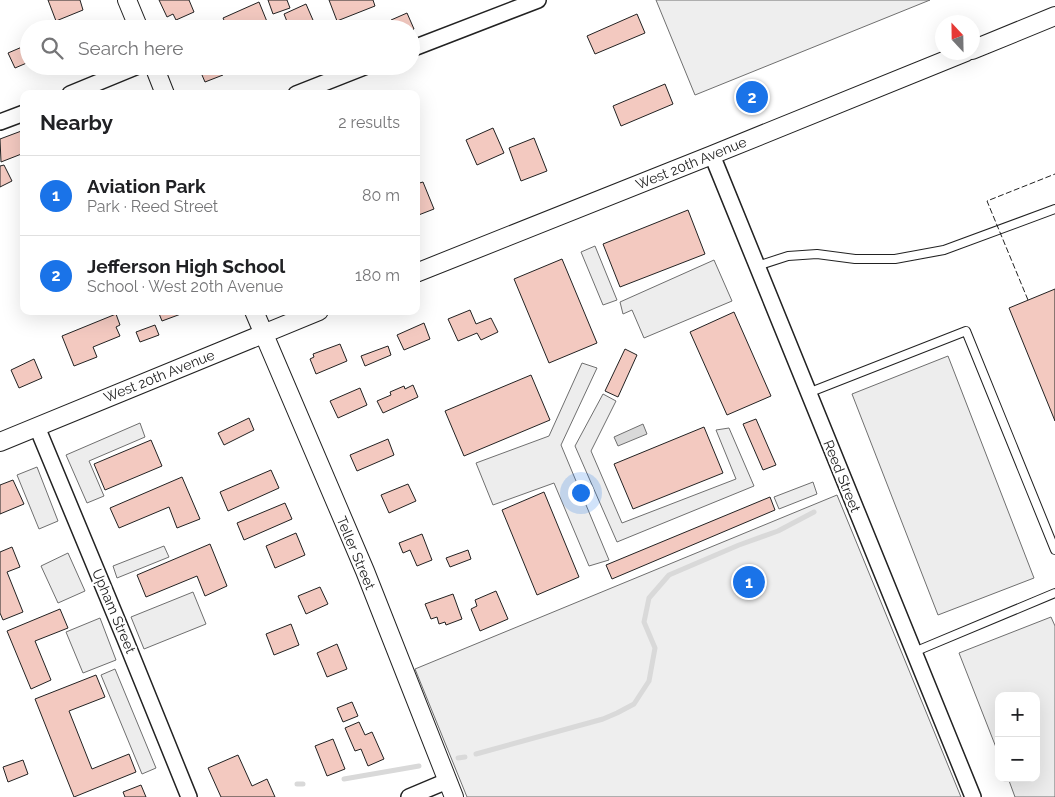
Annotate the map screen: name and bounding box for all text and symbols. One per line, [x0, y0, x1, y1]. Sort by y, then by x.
north arrow [935, 15, 980, 60]
search box [20, 20, 420, 75]
icon: search [38, 34, 66, 62]
text: Search here [78, 37, 184, 59]
pin: 2 [736, 78, 768, 116]
text: Nearby [40, 110, 113, 135]
text: 2 results [338, 113, 400, 132]
street label: West 20th Avenue [633, 133, 749, 193]
text: Aviation Park [87, 175, 206, 197]
text: 1 [52, 186, 60, 205]
text: 80 m [362, 186, 400, 205]
text: Park · Reed Street [87, 197, 218, 216]
text: Jefferson High School [87, 255, 285, 277]
text: 2 [51, 266, 61, 285]
text: 180 m [355, 266, 400, 285]
text: School · West 20th Avenue [87, 277, 283, 296]
street label: West 20th Avenue [101, 346, 217, 406]
street label: Reed Street [820, 438, 864, 515]
your location [568, 480, 594, 506]
street label: Teller Street [333, 514, 379, 592]
pin: 1 [733, 563, 765, 601]
street label: Upham Street [89, 566, 139, 656]
map controls [995, 692, 1040, 782]
button: + [995, 692, 1040, 737]
button: − [995, 737, 1040, 782]

